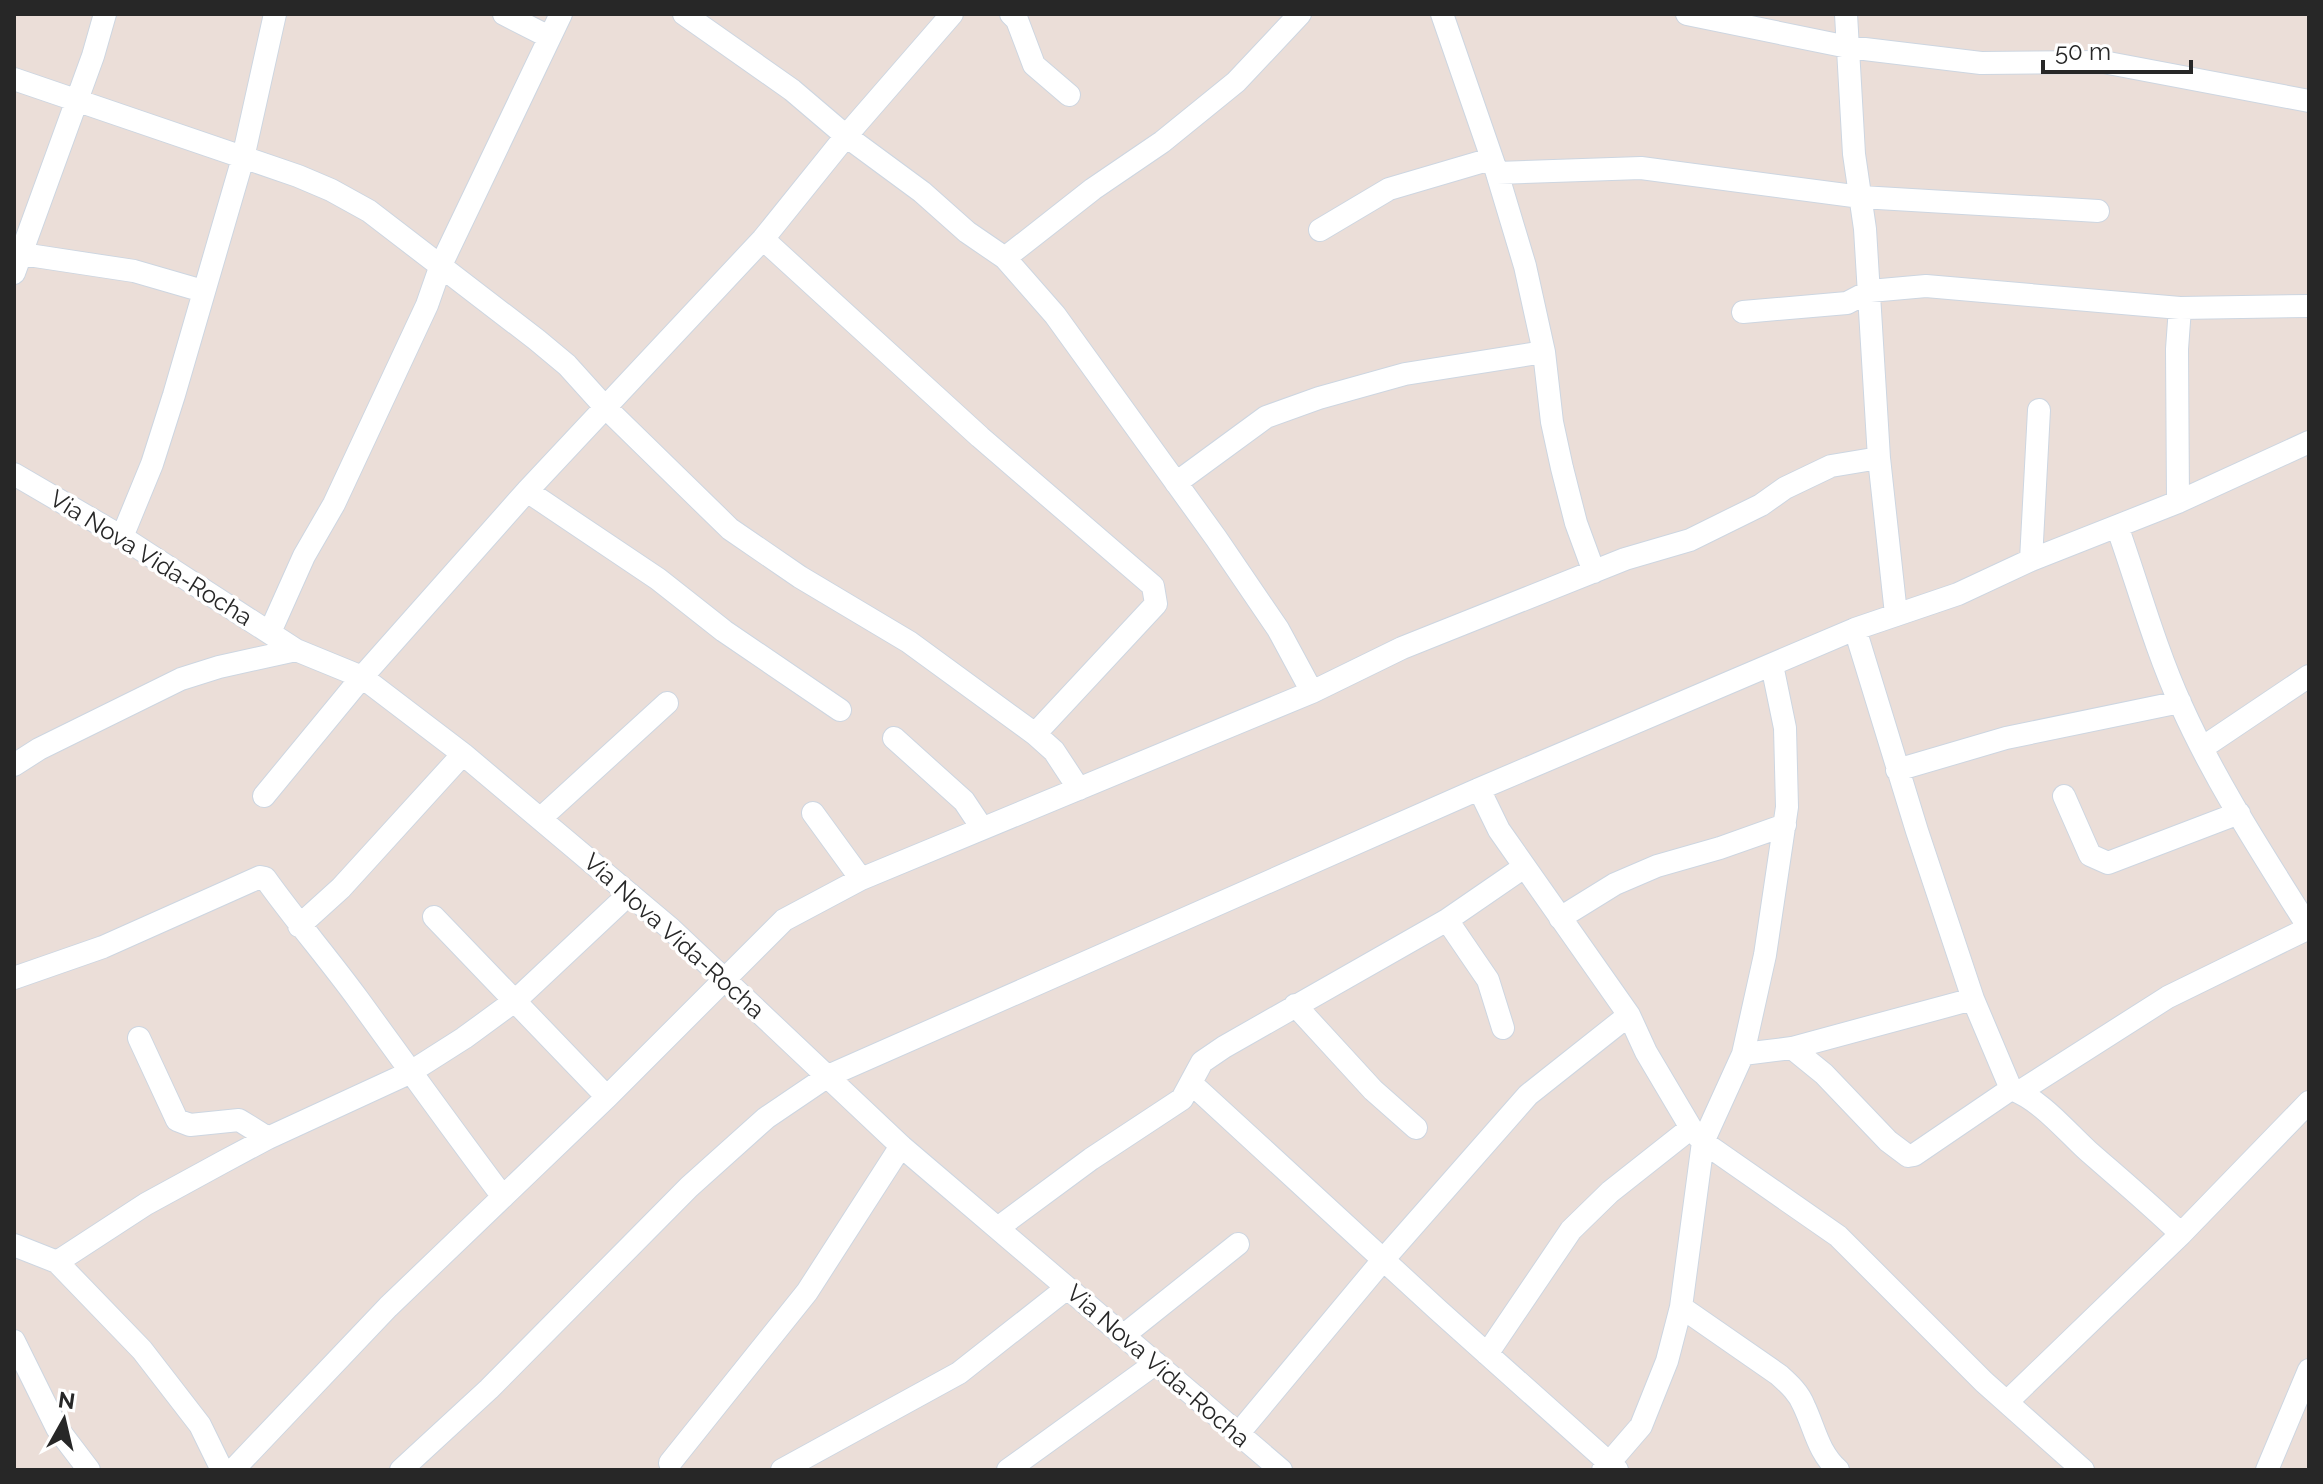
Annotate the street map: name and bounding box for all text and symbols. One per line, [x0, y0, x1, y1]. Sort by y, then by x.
scale bar [2043, 24, 2191, 74]
text: 50 m [2055, 37, 2111, 66]
street label: Via Nova Vida-Rocha [45, 483, 258, 632]
street label: Via Nova Vida-Rocha [578, 847, 771, 1024]
street label: Via Nova Vida-Rocha [1061, 1278, 1256, 1453]
north arrow [24, 1380, 104, 1460]
text: N [57, 1386, 77, 1414]

